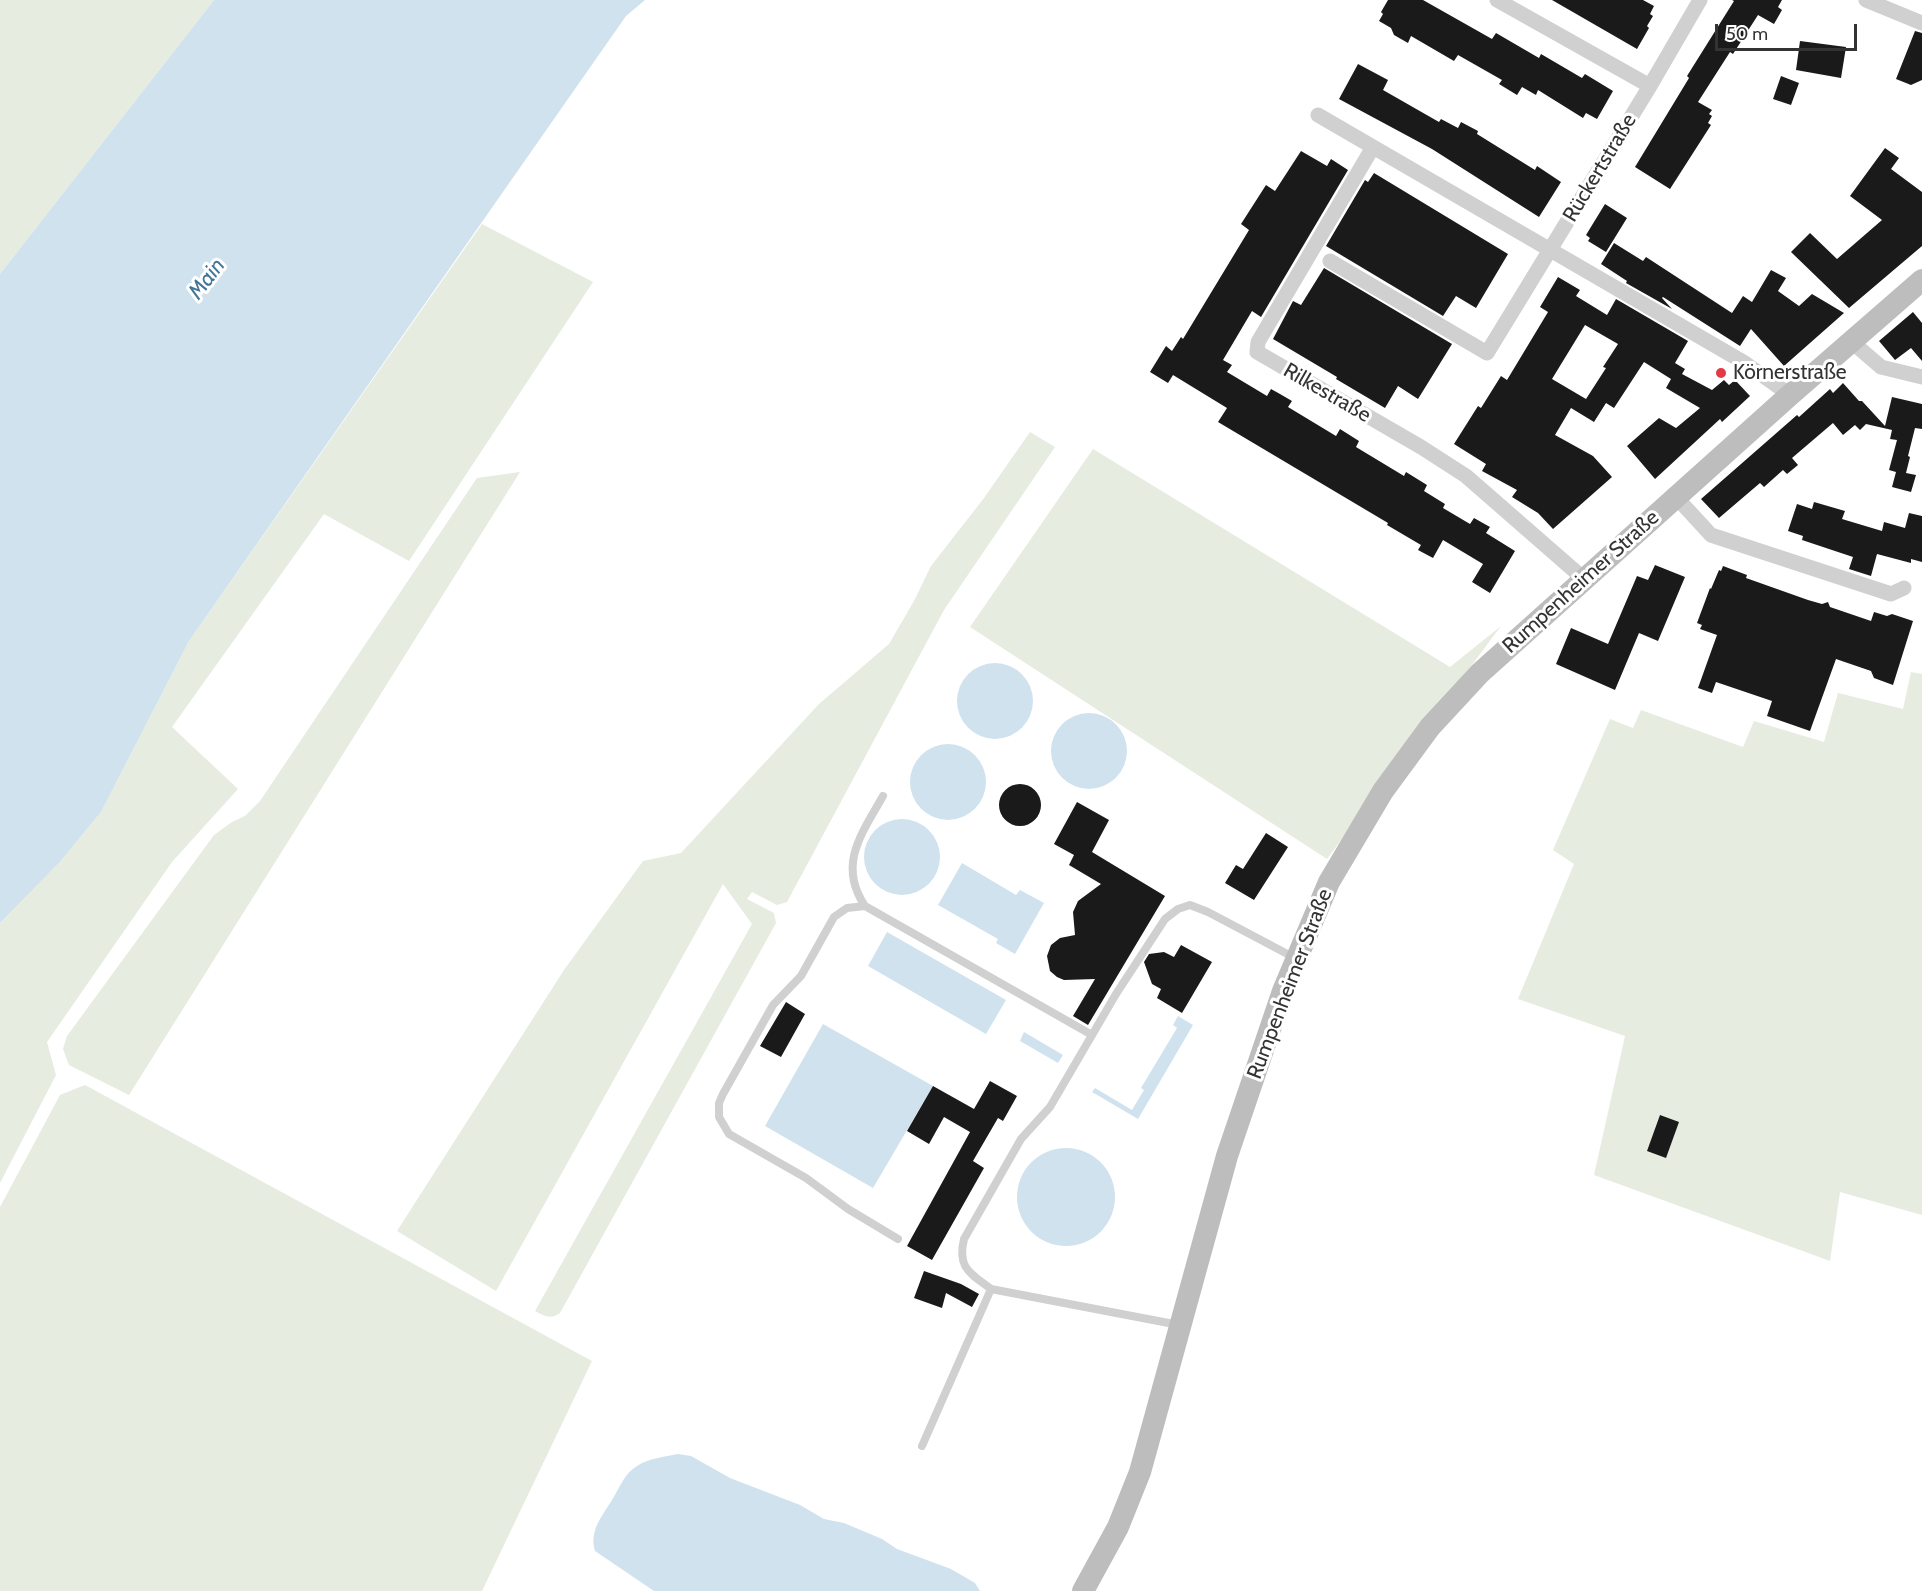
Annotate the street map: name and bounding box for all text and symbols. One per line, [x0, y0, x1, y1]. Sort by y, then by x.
scale bar [1718, 12, 1860, 50]
text: 50 m [1726, 23, 1768, 45]
street label: Rückertstraße [1558, 109, 1642, 227]
water label: Main [183, 253, 231, 305]
street label: Rilkestraße [1279, 358, 1375, 428]
place label: Körnerstraße [1733, 360, 1847, 386]
marker: Körnerstraße [1714, 366, 1728, 380]
street label: Rumpenheimer Straße [1498, 505, 1664, 659]
street label: Rumpenheimer Straße [1242, 885, 1338, 1083]

